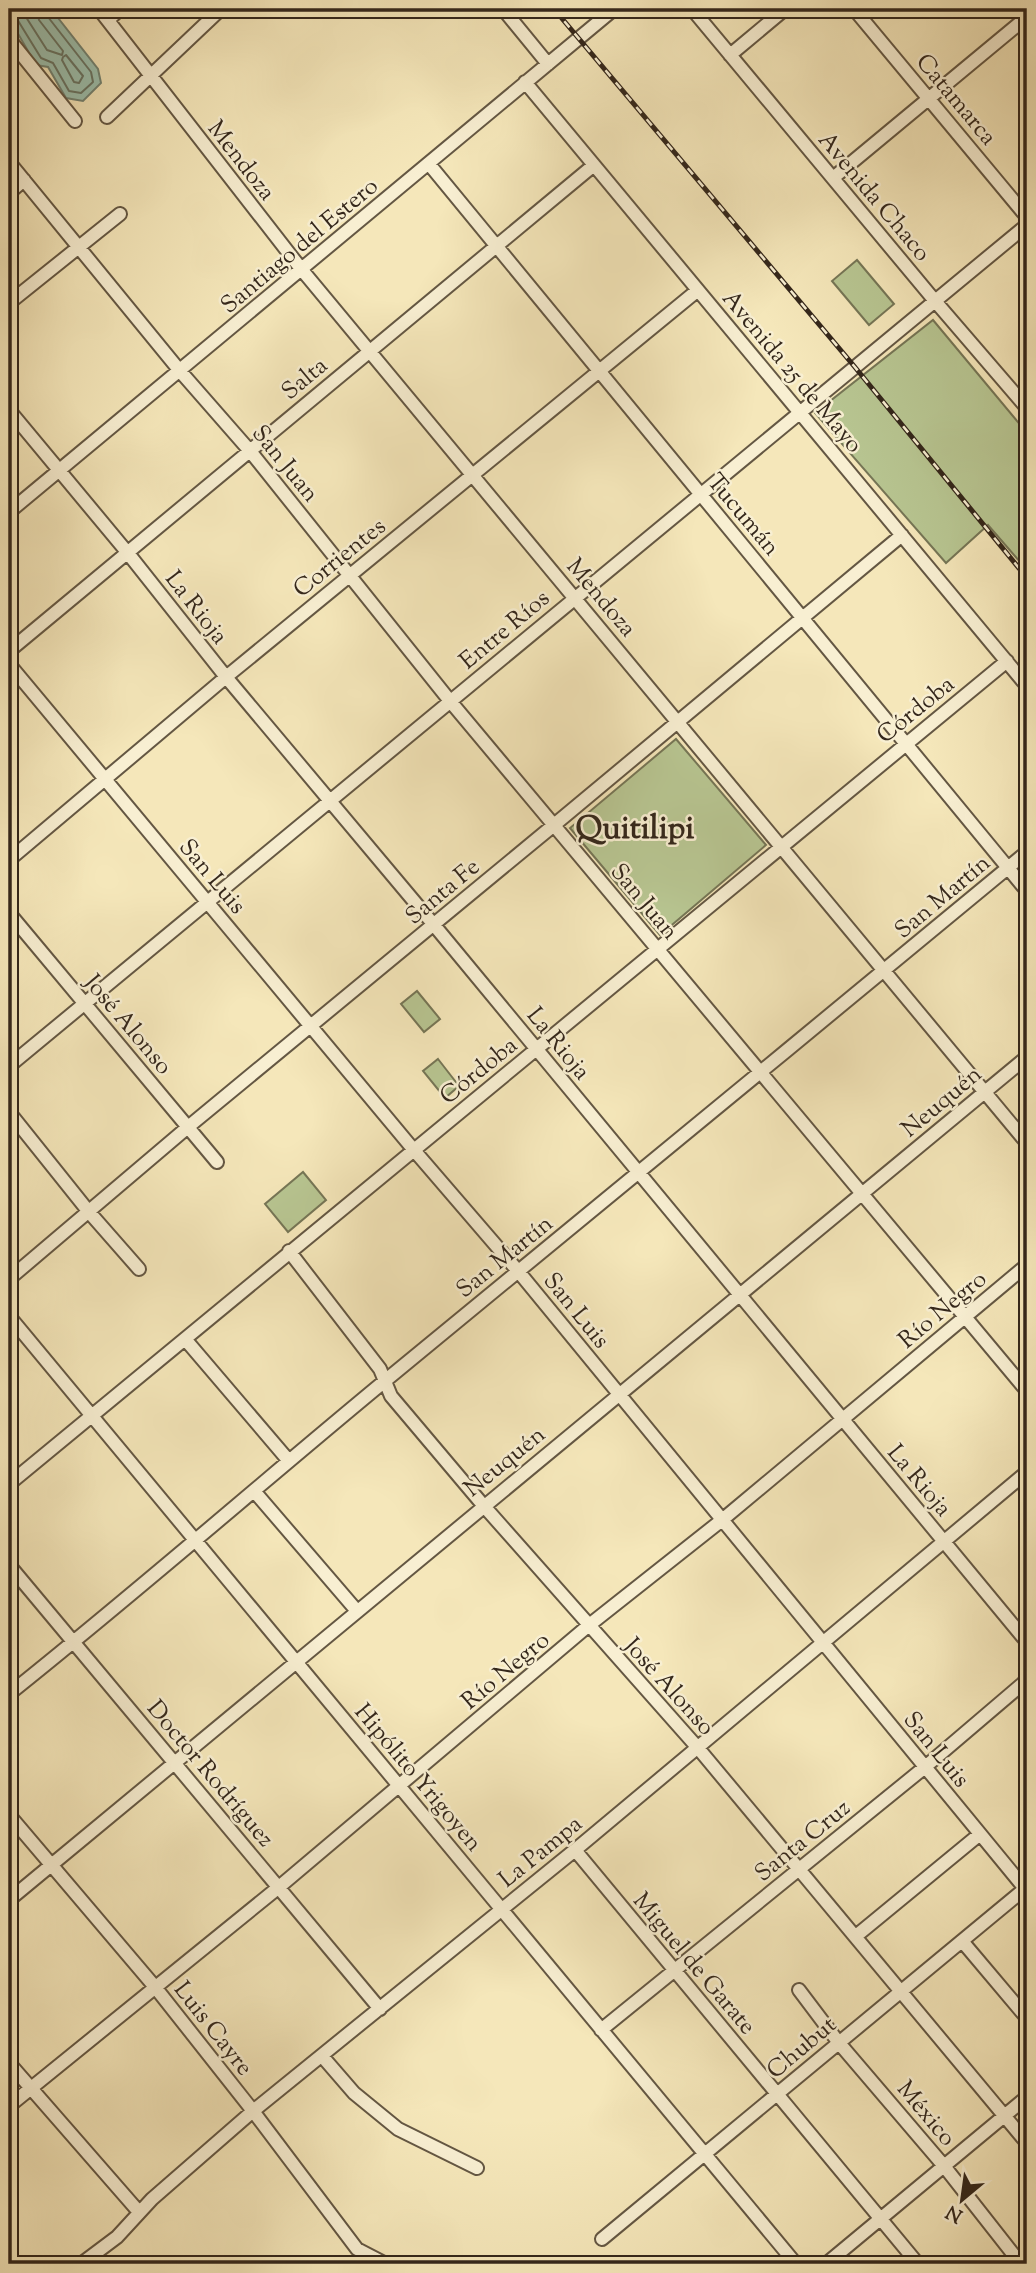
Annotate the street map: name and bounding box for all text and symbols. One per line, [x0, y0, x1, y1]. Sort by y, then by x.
street label: Catamarca [907, 47, 1004, 154]
street label: Mendoza [198, 114, 283, 209]
street label: Avenida Chaco [809, 125, 938, 270]
street label: Santiago del Estero [214, 170, 386, 323]
street label: Avenida 25 de Mayo [713, 283, 870, 461]
street label: Salta [275, 350, 336, 409]
street label: San Juan [243, 418, 326, 510]
street label: Tucumán [698, 467, 787, 564]
street label: Corrientes [287, 511, 394, 607]
street label: Mendoza [557, 552, 644, 645]
street label: La Rioja [156, 564, 235, 652]
street label: Entre Ríos [453, 583, 558, 678]
street label: Córdoba [870, 669, 962, 752]
district label: Quitilipi [576, 807, 694, 853]
street label: San Luis [170, 832, 253, 922]
street label: San Martín [888, 847, 999, 948]
street label: Santa Fe [399, 851, 488, 934]
street label: San Juan [601, 857, 686, 948]
street label: José Alonso [74, 966, 180, 1083]
street label: La Rioja [517, 1000, 597, 1088]
street label: Córdoba [433, 1030, 525, 1113]
street label: Neuquén [895, 1059, 990, 1146]
street label: San Martín [450, 1208, 561, 1307]
street label: Río Negro [892, 1263, 995, 1358]
street label: San Luis [534, 1266, 617, 1357]
street label: Neuquén [457, 1419, 553, 1506]
street label: La Rioja [878, 1438, 959, 1525]
street label: Río Negro [455, 1624, 558, 1719]
street label: José Alonso [614, 1629, 722, 1744]
street label: Doctor Rodríguez [138, 1693, 281, 1855]
street label: Hipólito Yrigoyen [345, 1697, 490, 1860]
street label: San Luis [894, 1705, 977, 1796]
street label: Santa Cruz [748, 1792, 858, 1891]
street label: La Pampa [492, 1808, 590, 1897]
street label: Miguel de Garate [624, 1886, 763, 2043]
street label: Luis Cayre [165, 1975, 260, 2084]
street label: Chubut [760, 2009, 845, 2088]
street label: México [888, 2074, 963, 2155]
north arrow [928, 2164, 998, 2234]
text: N [942, 2197, 968, 2228]

